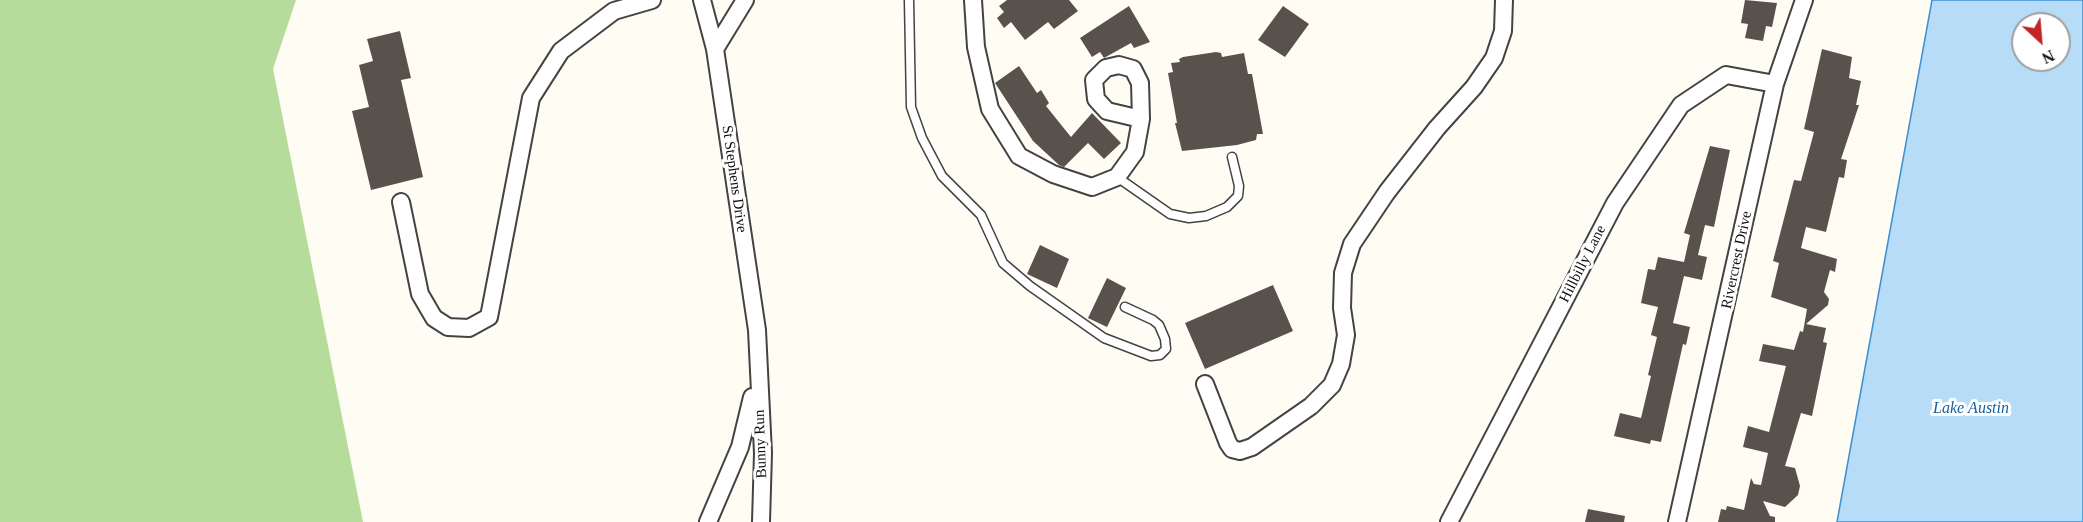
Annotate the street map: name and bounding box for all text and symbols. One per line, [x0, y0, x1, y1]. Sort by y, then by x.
north arrow [2011, 12, 2071, 72]
text: N [2039, 47, 2057, 67]
street label: St Stephens Drive [718, 124, 750, 234]
street label: Rivercrest Drive [1718, 209, 1756, 311]
street label: Hillbilly Lane [1556, 222, 1610, 306]
water label: Lake Austin [1933, 399, 2009, 419]
street label: Bunny Run [751, 409, 771, 479]

